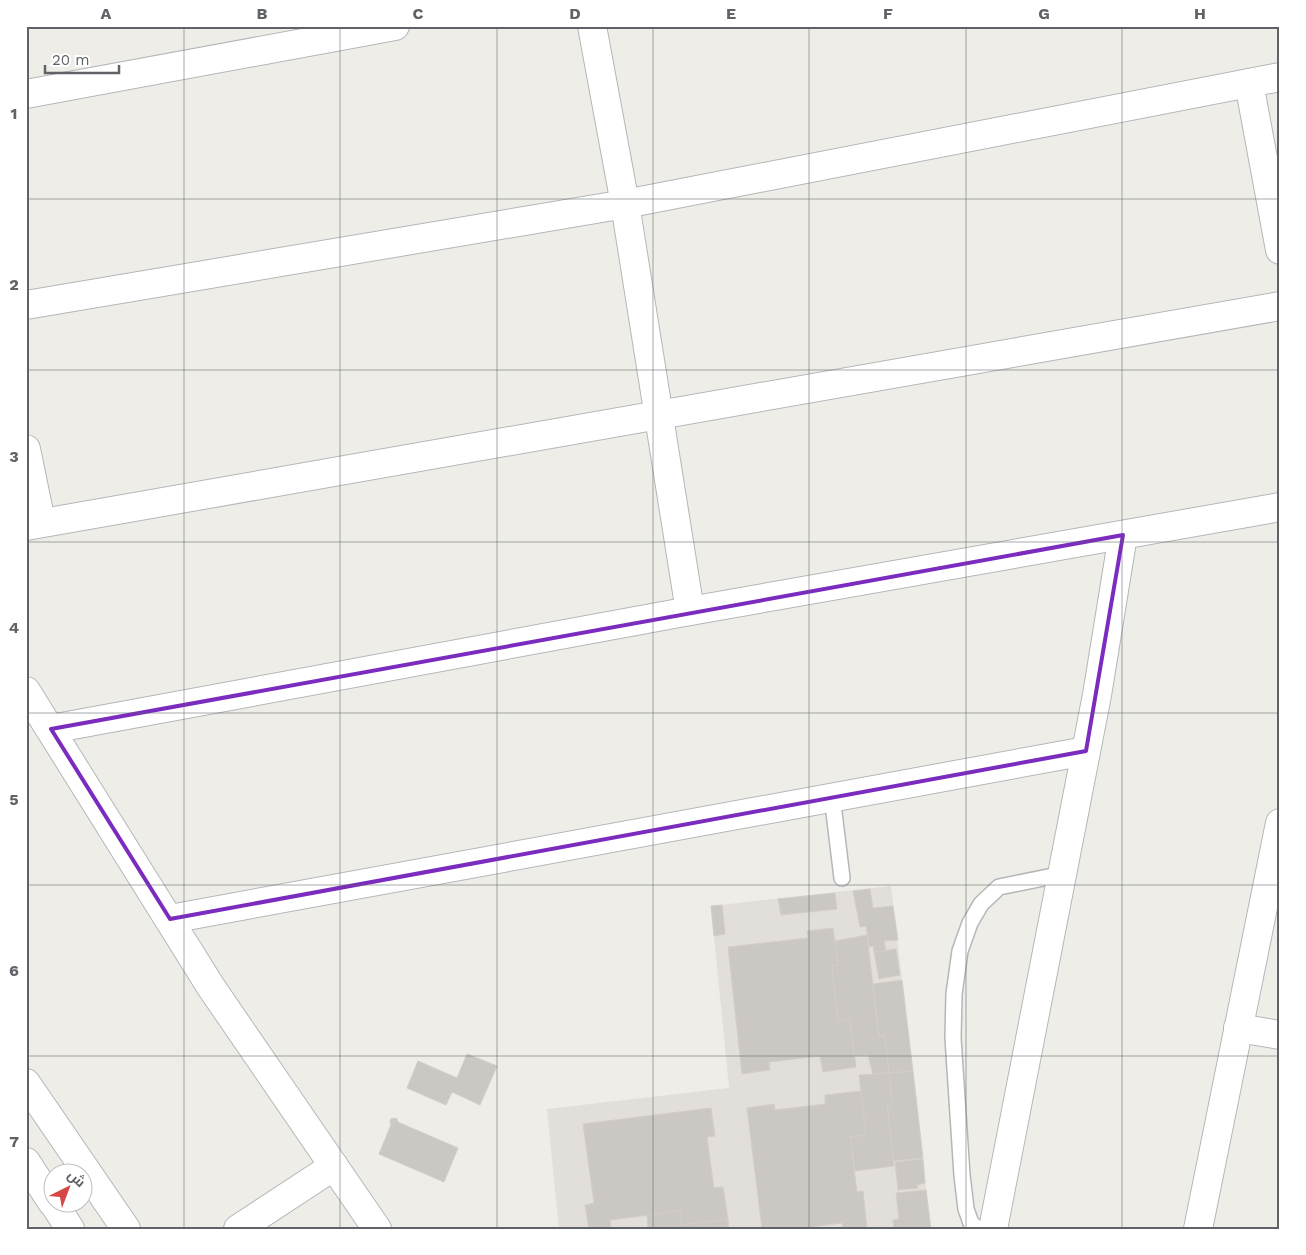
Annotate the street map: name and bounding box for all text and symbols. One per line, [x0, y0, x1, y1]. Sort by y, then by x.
text: A [101, 4, 112, 23]
text: B [257, 4, 268, 23]
text: C [413, 4, 424, 23]
text: D [569, 4, 581, 23]
text: E [726, 4, 736, 23]
text: F [883, 4, 893, 23]
text: G [1038, 4, 1050, 23]
text: H [1194, 4, 1206, 23]
scale bar [45, 42, 119, 74]
text: 20 m [52, 51, 90, 69]
text: 1 [11, 104, 17, 123]
text: 2 [9, 275, 19, 294]
text: 3 [9, 447, 19, 466]
text: 4 [9, 618, 19, 637]
text: 5 [9, 790, 19, 809]
text: 6 [9, 961, 19, 980]
text: 7 [9, 1132, 19, 1151]
north arrow [42, 1162, 92, 1212]
text: ش [64, 1166, 89, 1191]

